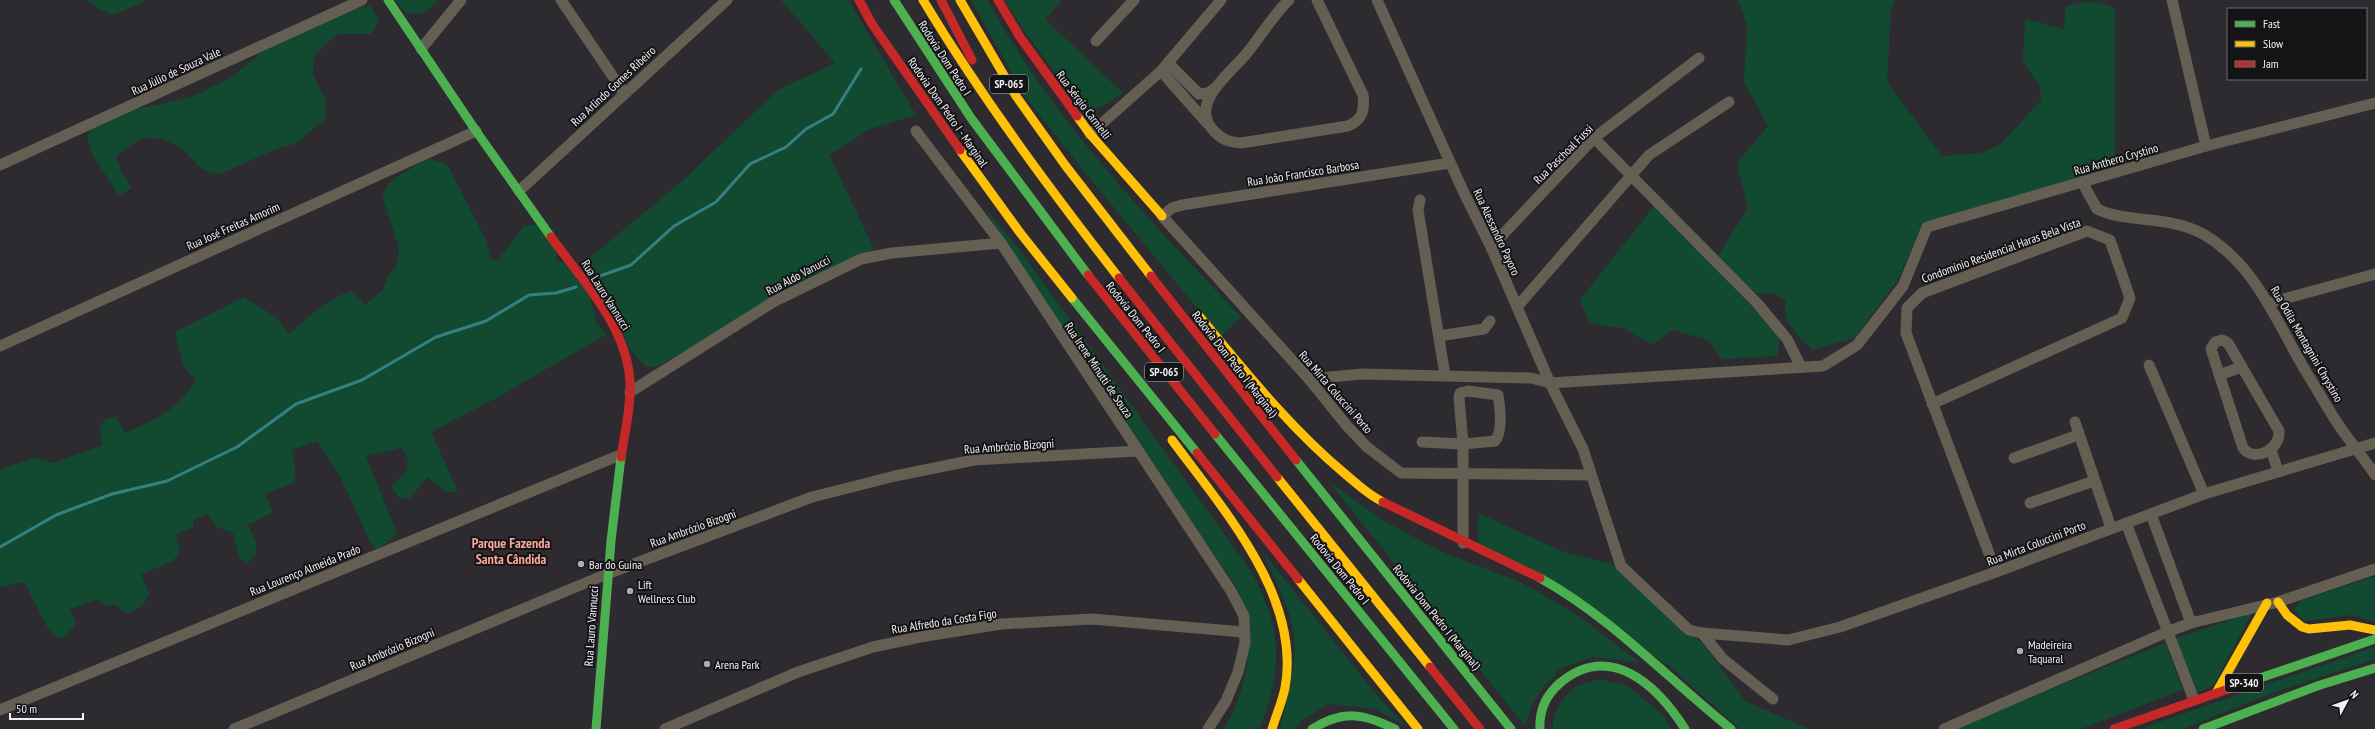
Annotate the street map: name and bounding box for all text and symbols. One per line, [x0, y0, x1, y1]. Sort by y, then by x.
legend [2227, 8, 2367, 80]
text: Fast [2263, 16, 2281, 31]
street label: Rodovia Dom Pedro I [915, 18, 975, 98]
text: Slow [2263, 36, 2284, 51]
street label: Rua Arlindo Gomes Ribeiro [567, 43, 659, 129]
street label: Rua Jùlio de Souza Vale [129, 44, 223, 98]
street label: Rodovia Dom Pedro I - Marginal [904, 54, 992, 170]
text: Jam [2262, 56, 2279, 71]
street label: Rua Sérgio Carnielli [1053, 68, 1115, 142]
road number: SP-065 [990, 75, 1028, 93]
street label: Rua Paschoal Fussi [1530, 121, 1596, 187]
street label: Rua Anthero Crystino [2072, 140, 2160, 178]
street label: Rua João Francisco Barbosa [1246, 157, 1360, 189]
street label: Rua Alessandro Payoro [1470, 186, 1524, 278]
street label: Rua José Freitas Amorim [184, 199, 282, 253]
street label: Condomínio Residencial Haras Bela Vista [1919, 214, 2083, 286]
street label: Rua Aldo Vanucci [763, 252, 833, 298]
street label: Rua Lauro Vannucci [578, 257, 634, 333]
street label: Rodovia Dom Pedro I [1103, 279, 1169, 355]
street label: Rua Odila Montagnini Chrystino [2268, 283, 2346, 405]
street label: Rodovia Dom Pedro I (Marginal) [1189, 308, 1281, 420]
street label: Rua Irene Minutti de Souza [1061, 319, 1137, 421]
street label: Rua Mirta Coluccini Porto [1296, 348, 1376, 436]
road number: SP-065 [1145, 363, 1183, 381]
street label: Rua Ambrózio Bizogni [963, 435, 1055, 457]
street label: Rua Ambrózio Bizogni [648, 506, 738, 550]
street label: Rua Mirta Coluccini Porto [1984, 517, 2088, 569]
street label: Rodovia Dom Pedro I [1307, 531, 1373, 607]
district label: Parque Fazenda Santa Cândida [472, 534, 551, 568]
street label: Rua Lourenço Almeida Prado [247, 541, 363, 599]
place label: Bar do Guina [589, 557, 642, 572]
marker: Bar do Guina [576, 559, 586, 569]
street label: Rodovia Dom Pedro I (Marginal) [1390, 561, 1484, 673]
place label: Lift Wellness Club [638, 577, 696, 606]
street label: Rua Lauro Vannucci [581, 585, 601, 667]
marker: Lift Wellness Club [625, 586, 635, 596]
street label: Rua Alfredo da Costa Figo [890, 605, 998, 637]
street label: Rua Ambrózio Bizogni [347, 624, 437, 674]
place label: Madeireira Taquaral [2028, 637, 2072, 666]
marker: Madeireira Taquaral [2015, 646, 2025, 656]
place label: Arena Park [715, 657, 760, 672]
marker: Arena Park [702, 659, 712, 669]
road number: SP-340 [2225, 674, 2263, 692]
north arrow [2327, 681, 2367, 721]
text: N [2347, 688, 2362, 701]
scale bar [10, 695, 83, 721]
text: 50 m [16, 701, 37, 716]

